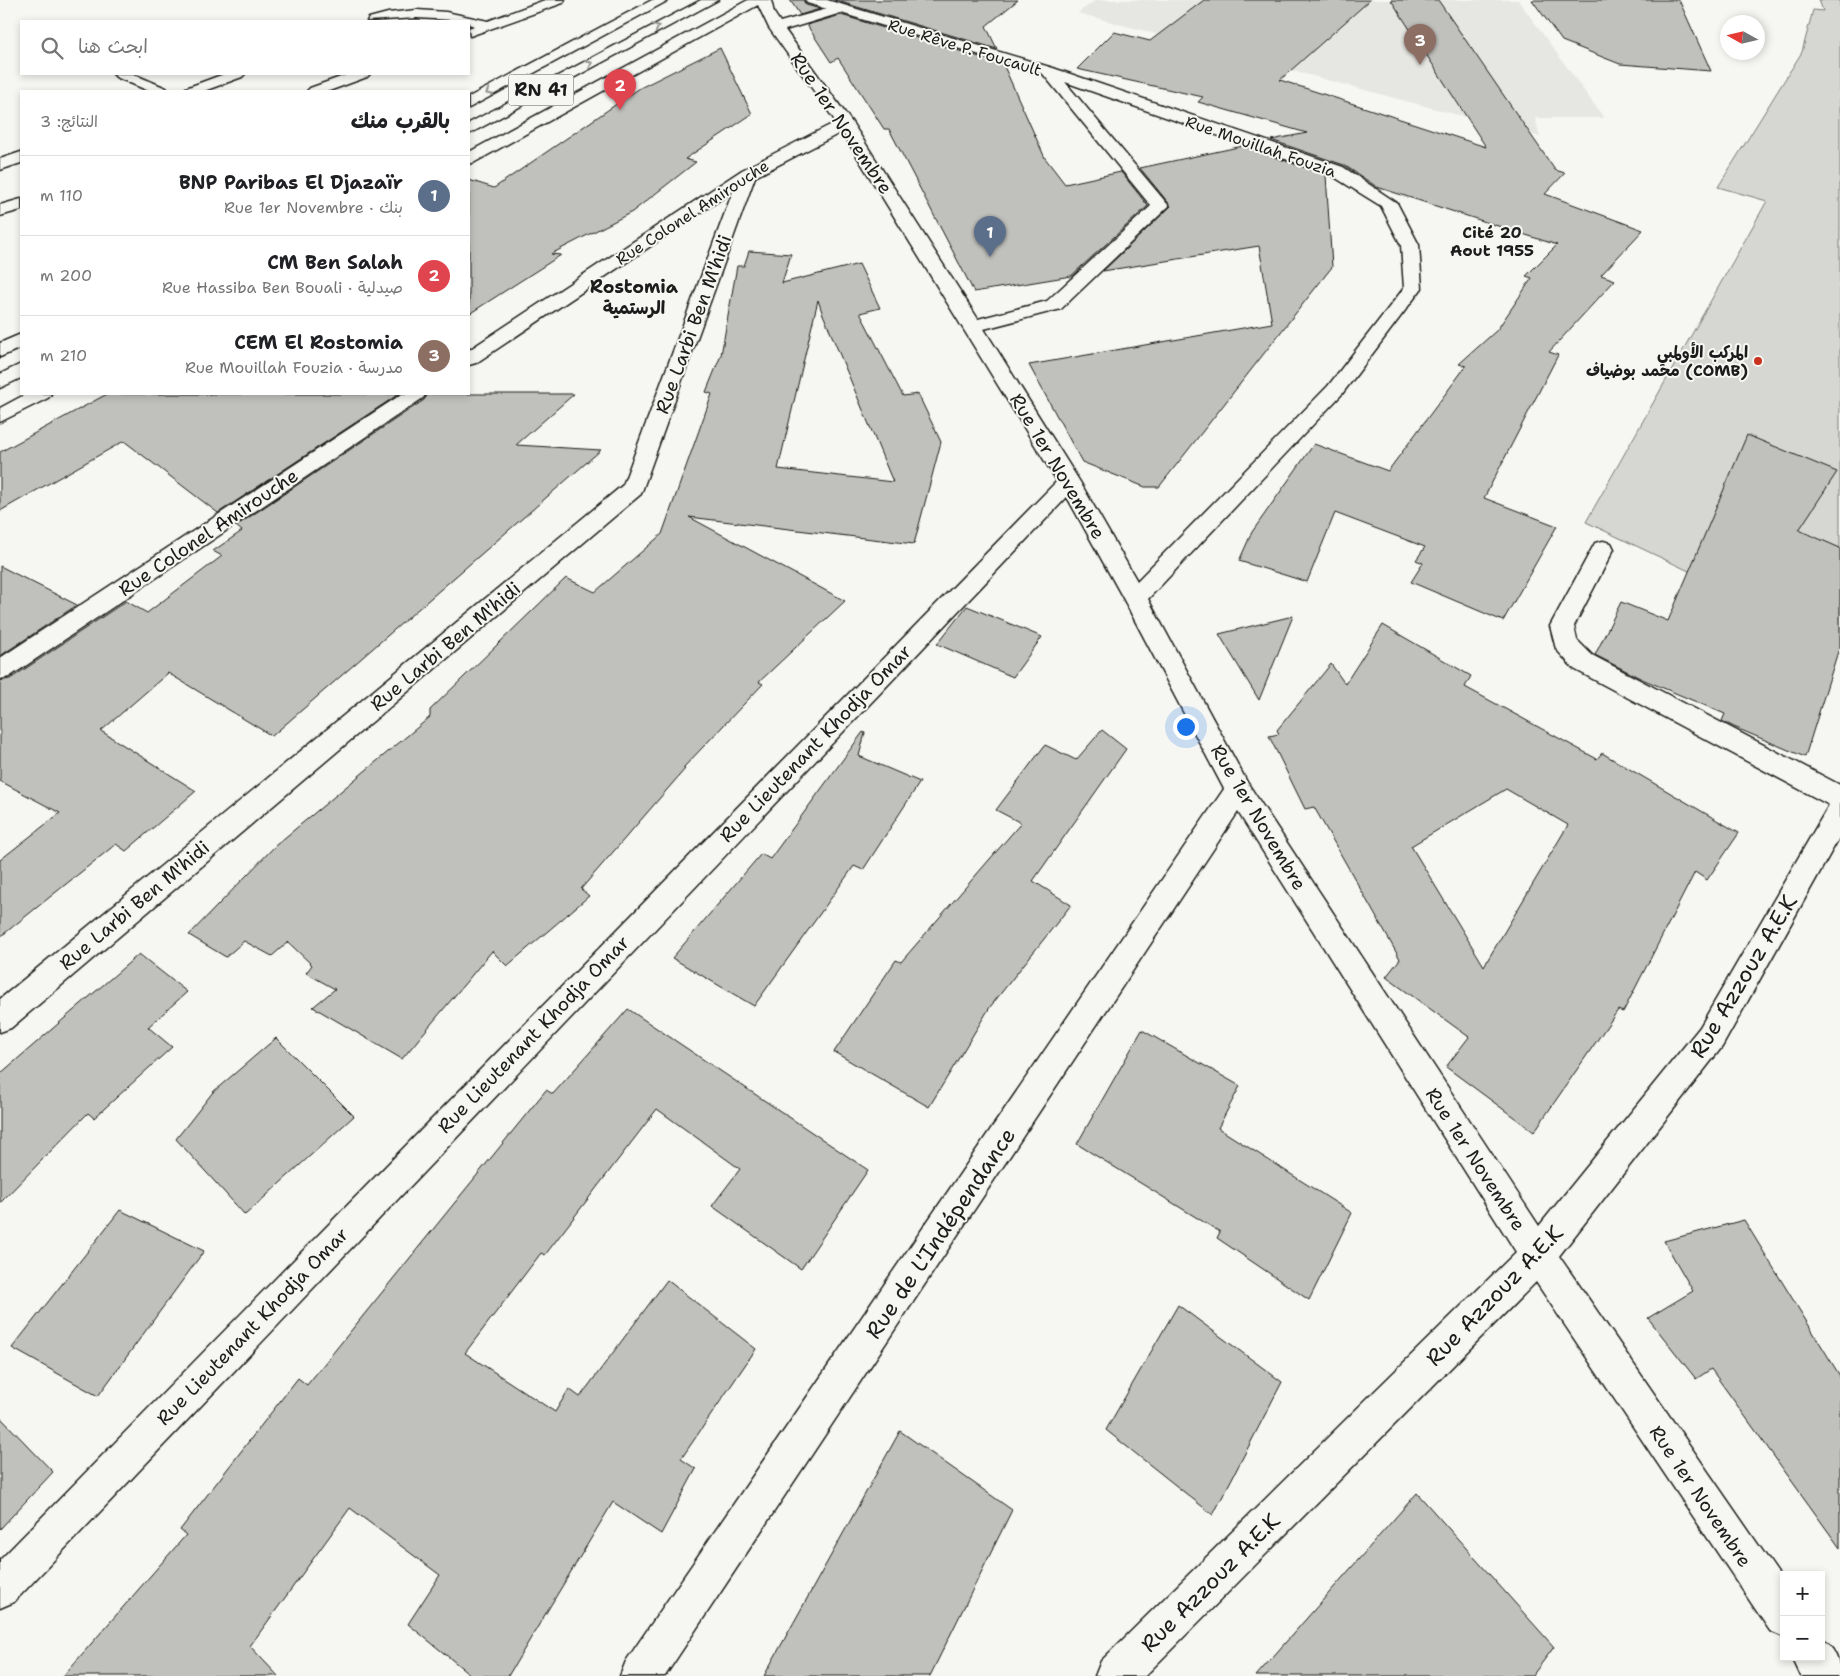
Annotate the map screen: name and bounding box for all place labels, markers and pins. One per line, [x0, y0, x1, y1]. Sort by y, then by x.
pin: 3 [1404, 24, 1436, 65]
pin: 2 [604, 69, 636, 110]
pin: 1 [974, 216, 1006, 257]
place label: المركب الأولمبي محمد بوضياف (COMB) [1586, 341, 1748, 381]
marker: المركب الأولمبي محمد بوضياف (COMB) [1752, 355, 1764, 367]

